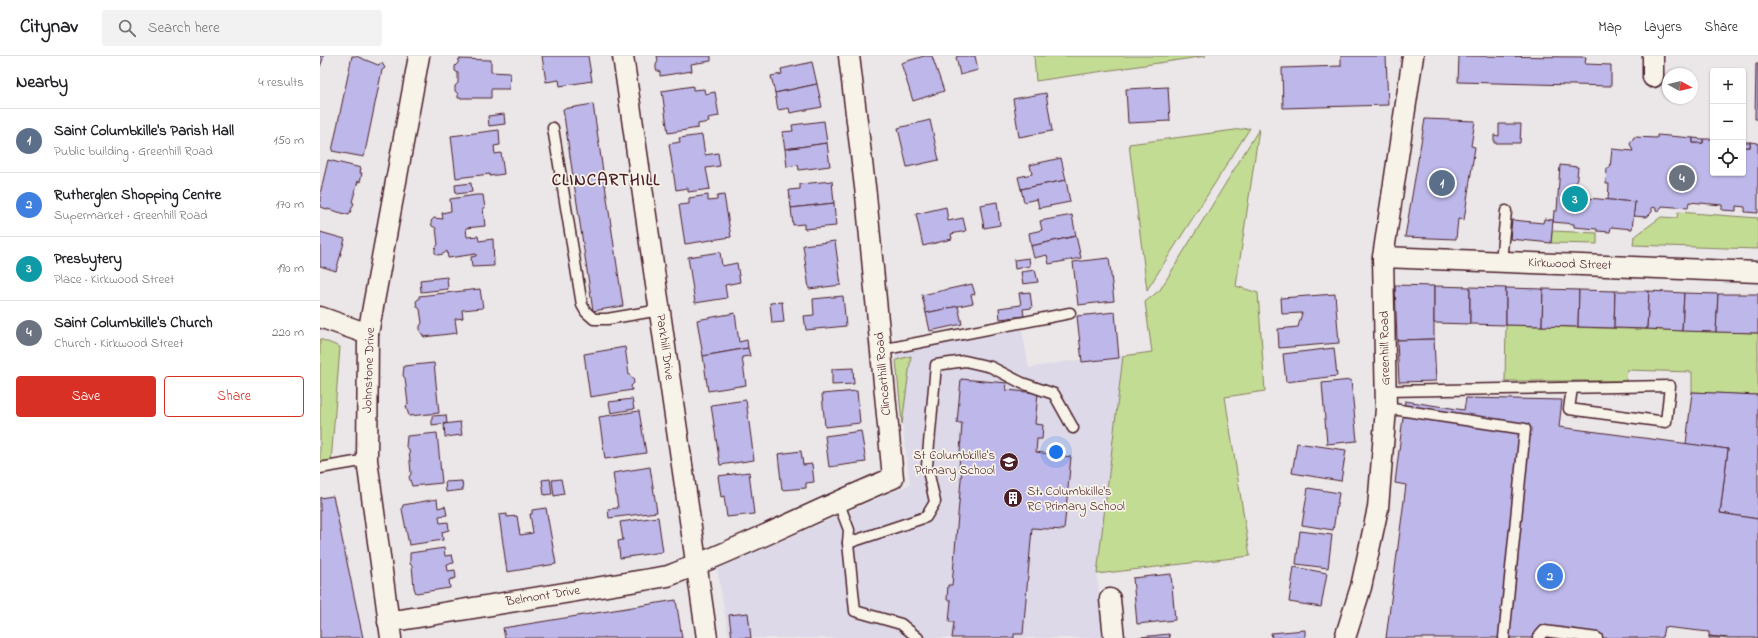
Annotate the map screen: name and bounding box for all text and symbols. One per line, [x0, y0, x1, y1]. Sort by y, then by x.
search box [102, 10, 382, 46]
text: Citynav [20, 14, 78, 41]
icon: search [116, 17, 138, 39]
text: Search here [148, 17, 220, 39]
text: Map [1598, 17, 1622, 38]
text: Layers [1644, 17, 1682, 38]
text: Share [1704, 17, 1738, 38]
north arrow [1662, 68, 1698, 104]
map controls [1710, 68, 1746, 176]
button: + [1710, 68, 1746, 104]
text: Nearby [16, 70, 68, 95]
text: 4 results [258, 73, 304, 92]
button: − [1710, 104, 1746, 140]
text: Saint Columbkille's Parish Hall [54, 120, 234, 142]
text: 1 [27, 131, 31, 150]
text: 150 m [273, 131, 304, 150]
button: locate [1710, 140, 1746, 176]
text: Public building · Greenhill Road [54, 142, 213, 161]
pin: 4 [1669, 163, 1695, 193]
district label: CLINCARTHILL [552, 168, 660, 193]
pin: 1 [1429, 168, 1455, 198]
text: Rutherglen Shopping Centre [54, 184, 221, 206]
pin: 3 [1562, 184, 1588, 214]
text: 2 [26, 195, 32, 214]
text: 170 m [276, 195, 304, 214]
text: Supermarket · Greenhill Road [54, 206, 208, 225]
text: Presbytery [54, 248, 122, 270]
street label: Kirkwood Street [1528, 253, 1613, 275]
text: 3 [26, 259, 32, 278]
text: 190 m [277, 259, 304, 278]
text: Place · Kirkwood Street [54, 270, 174, 289]
street label: Greenhill Road [1375, 310, 1395, 385]
text: Saint Columbkille's Church [54, 312, 213, 334]
street label: Parkhill Drive [651, 313, 679, 382]
text: 4 [26, 323, 32, 342]
text: 220 m [272, 323, 304, 342]
street label: Johnstone Drive [358, 327, 380, 413]
street label: Clincarthill Road [870, 331, 896, 417]
text: Church · Kirkwood Street [54, 334, 184, 353]
button: Save [16, 376, 156, 417]
button: Share [164, 376, 304, 417]
your location [1046, 442, 1066, 462]
place label: St Columbkille's Primary School [913, 446, 995, 481]
school or university icon: St Columbkille's Primary School [998, 451, 1020, 473]
place label: St. Columbkille's RC Primary School [1027, 482, 1125, 517]
building icon: St. Columbkille's RC Primary School [1002, 487, 1024, 509]
pin: 2 [1537, 561, 1563, 591]
street label: Belmont Drive [504, 581, 582, 611]

